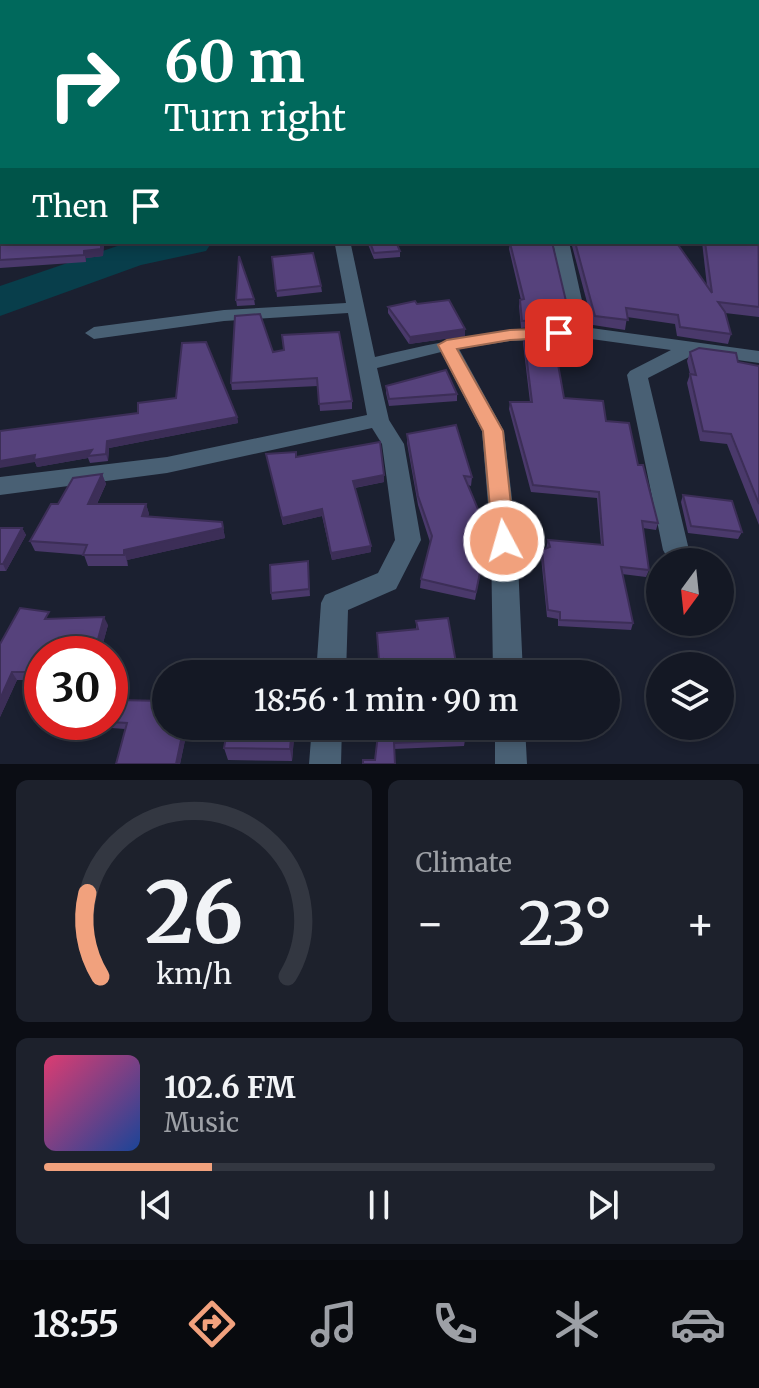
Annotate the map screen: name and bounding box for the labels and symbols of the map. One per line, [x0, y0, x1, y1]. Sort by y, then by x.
pin [525, 299, 593, 367]
position arrow [462, 499, 546, 583]
north arrow [646, 548, 734, 636]
speed limit sign: 30 [24, 636, 128, 740]

